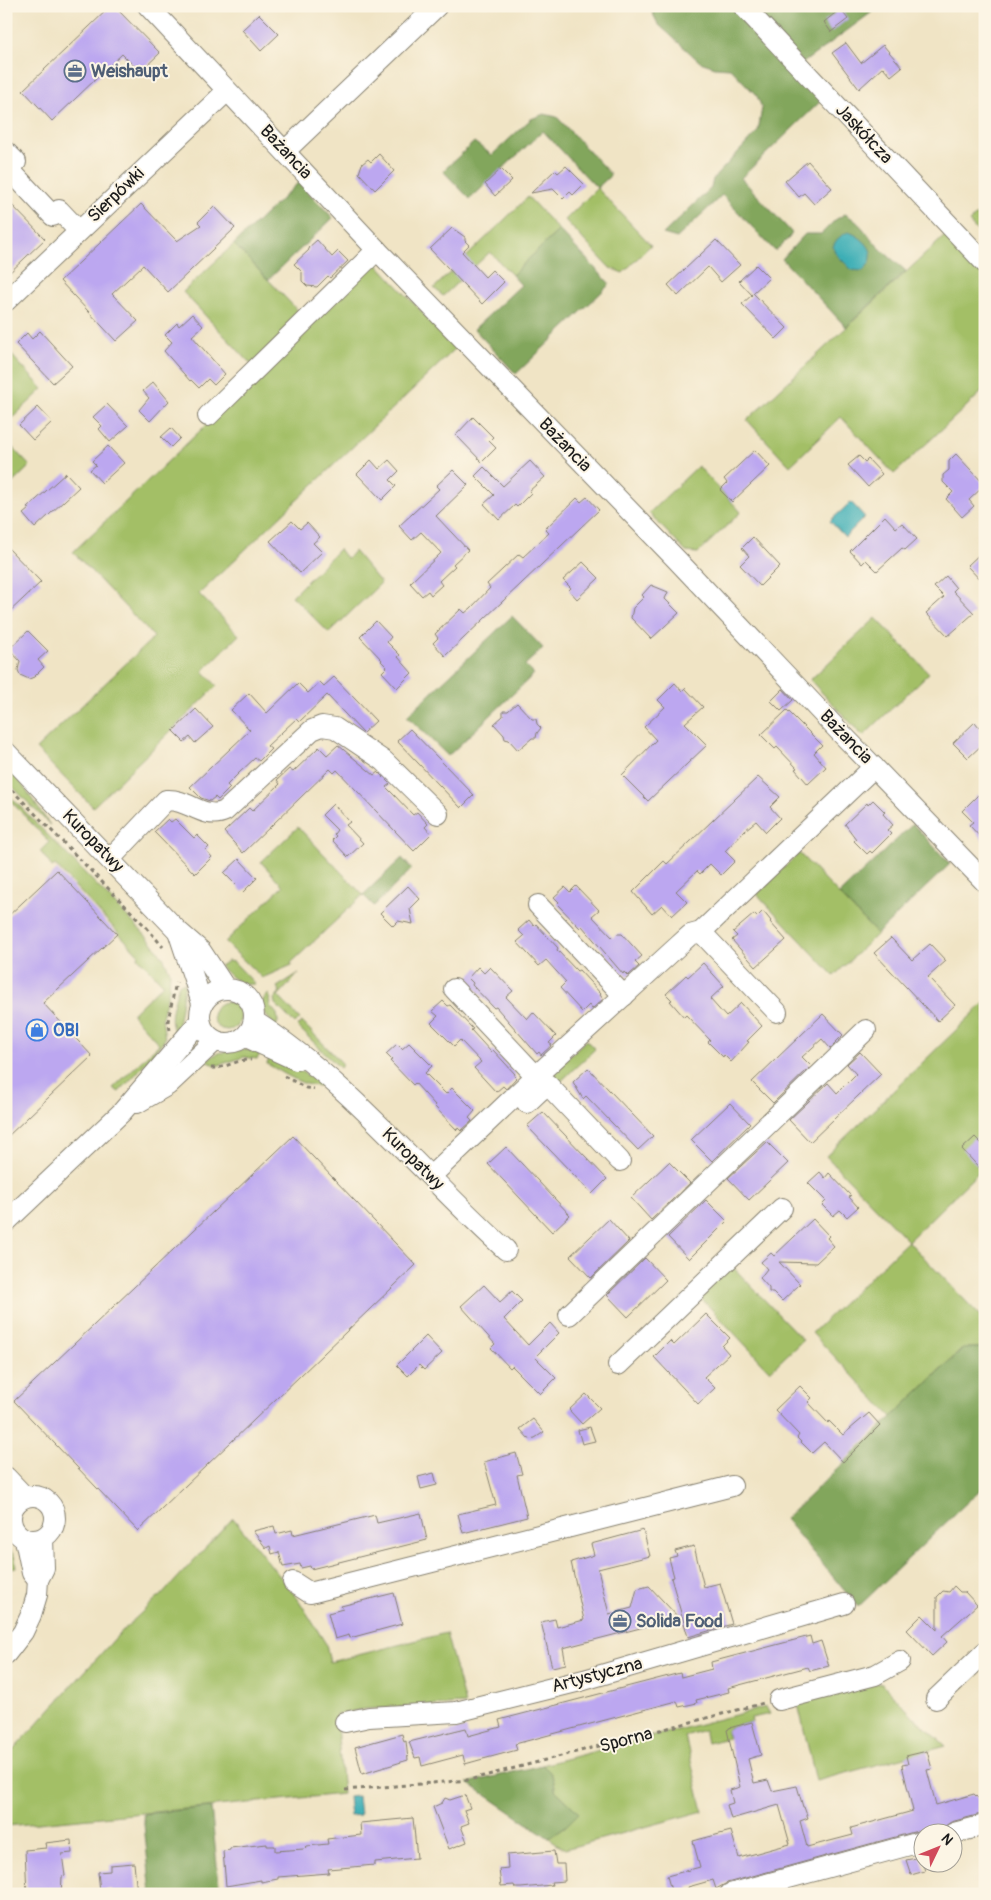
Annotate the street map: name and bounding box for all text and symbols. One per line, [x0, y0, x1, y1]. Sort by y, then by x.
office icon: Weishaupt [63, 59, 87, 83]
place label: Weishaupt [91, 60, 168, 83]
street label: Jaskółcza [830, 99, 898, 169]
street label: Bażancia [255, 120, 317, 184]
street label: Sierpówki [83, 162, 149, 228]
street label: Bażancia [534, 413, 596, 477]
street label: Bażancia [815, 705, 877, 769]
street label: Kuropatwy [57, 805, 129, 878]
shop icon: OBI [25, 1018, 49, 1042]
place label: OBI [53, 1019, 80, 1042]
street label: Kuropatwy [377, 1123, 449, 1195]
office icon: Solida Food [608, 1609, 632, 1633]
place label: Solida Food [636, 1610, 723, 1633]
street label: Artystyczna [549, 1652, 645, 1698]
street label: Sporna [597, 1722, 655, 1758]
north arrow [914, 1822, 964, 1872]
text: N [938, 1830, 957, 1849]

